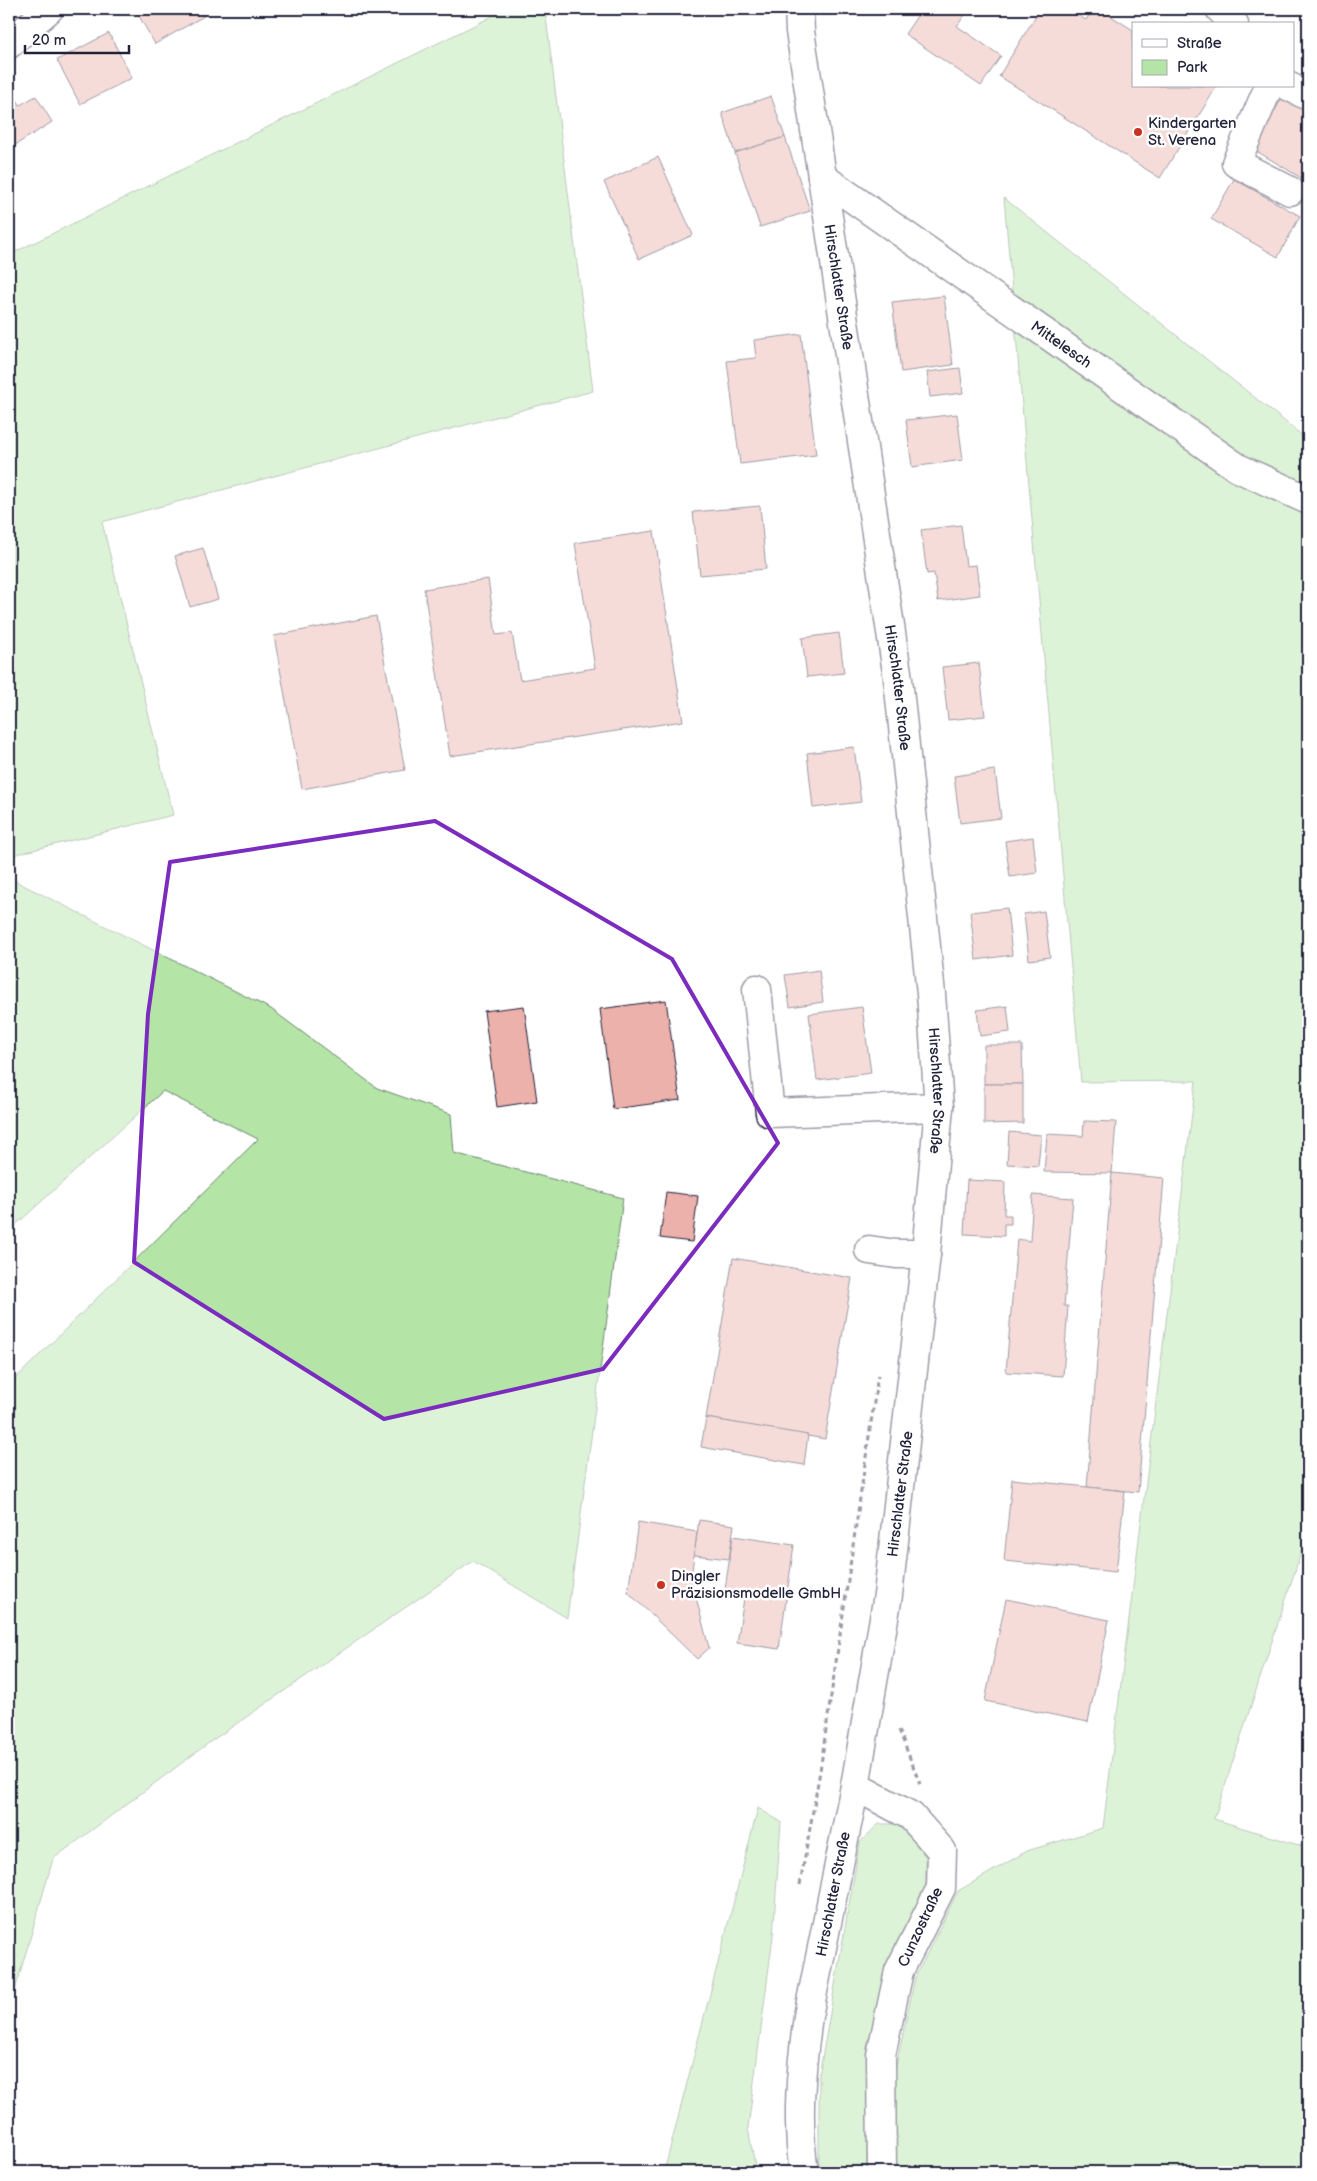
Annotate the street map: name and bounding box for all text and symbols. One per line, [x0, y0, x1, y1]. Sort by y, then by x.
scale bar [25, 22, 129, 54]
legend [1132, 22, 1294, 88]
text: 20 m [32, 31, 66, 50]
text: Straße [1177, 34, 1222, 53]
text: Park [1177, 58, 1208, 77]
place label: Kindergarten St. Verena [1148, 114, 1237, 150]
marker: Kindergarten St. Verena [1132, 126, 1144, 138]
street label: Hirschlatter Straße [819, 223, 857, 351]
street label: Mittelesch [1027, 317, 1095, 373]
street label: Hirschlatter Straße [880, 623, 914, 752]
street label: Hirschlatter Straße [923, 1027, 948, 1155]
street label: Hirschlatter Straße [883, 1430, 918, 1558]
place label: Dingler Präzisionsmodelle GmbH [671, 1567, 841, 1603]
marker: Dingler Präzisionsmodelle GmbH [655, 1579, 667, 1591]
street label: Hirschlatter Straße [812, 1830, 855, 1958]
street label: Cunzostraße [894, 1884, 947, 1970]

